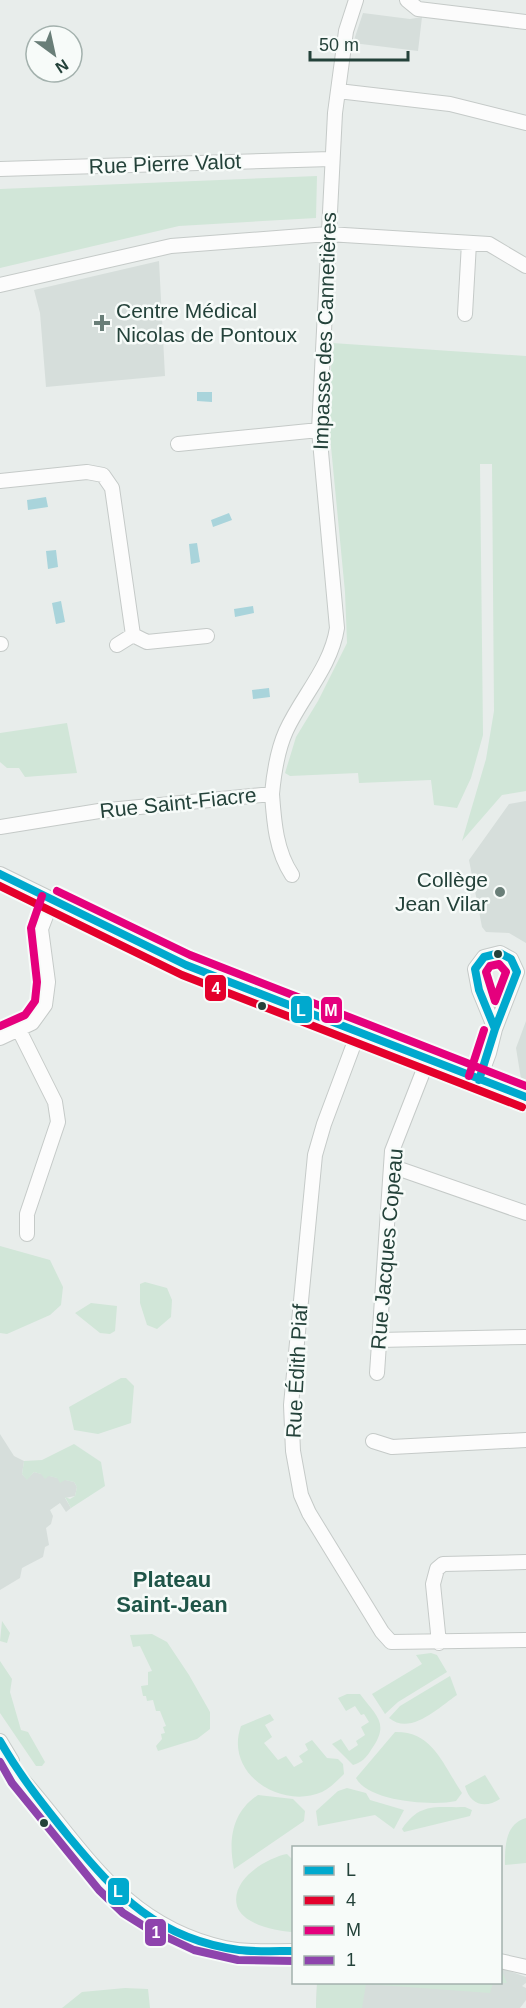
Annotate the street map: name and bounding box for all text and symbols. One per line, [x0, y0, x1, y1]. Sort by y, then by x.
north arrow [24, 24, 84, 84]
scale bar [310, 24, 408, 62]
text: 50 m [319, 35, 359, 55]
text: N [52, 56, 71, 76]
street label: Rue Pierre Valot [88, 149, 242, 178]
street label: Impasse des Cannetières [309, 212, 340, 450]
place label: Centre Médical Nicolas de Pontoux [116, 299, 297, 346]
marker: Centre Médical Nicolas de Pontoux [93, 314, 111, 332]
street label: Rue Saint-Fiacre [98, 783, 257, 822]
place label: Collège Jean Vilar [395, 868, 488, 915]
marker: Collège Jean Vilar [493, 885, 507, 899]
unlabelled marker [492, 948, 504, 960]
line badge: 4 [204, 974, 227, 1002]
text: 4 [212, 980, 221, 997]
line badge: L [290, 995, 313, 1024]
line badge: M [320, 996, 343, 1024]
unlabelled marker [256, 1000, 268, 1012]
text: L [296, 1002, 306, 1019]
text: M [324, 1002, 338, 1019]
street label: Rue Jacques Copeau [366, 1147, 407, 1351]
street label: Rue Édith Piaf [282, 1303, 312, 1439]
district label: Plateau Saint-Jean [116, 1567, 228, 1617]
unlabelled marker [38, 1817, 50, 1829]
legend [292, 1846, 502, 1984]
text: L [346, 1860, 356, 1880]
line badge: L [107, 1877, 130, 1906]
text: L [113, 1883, 123, 1900]
text: 4 [346, 1890, 356, 1910]
line badge: 1 [144, 1918, 167, 1947]
text: M [346, 1920, 361, 1940]
text: 1 [152, 1924, 161, 1941]
text: 1 [346, 1950, 356, 1970]

